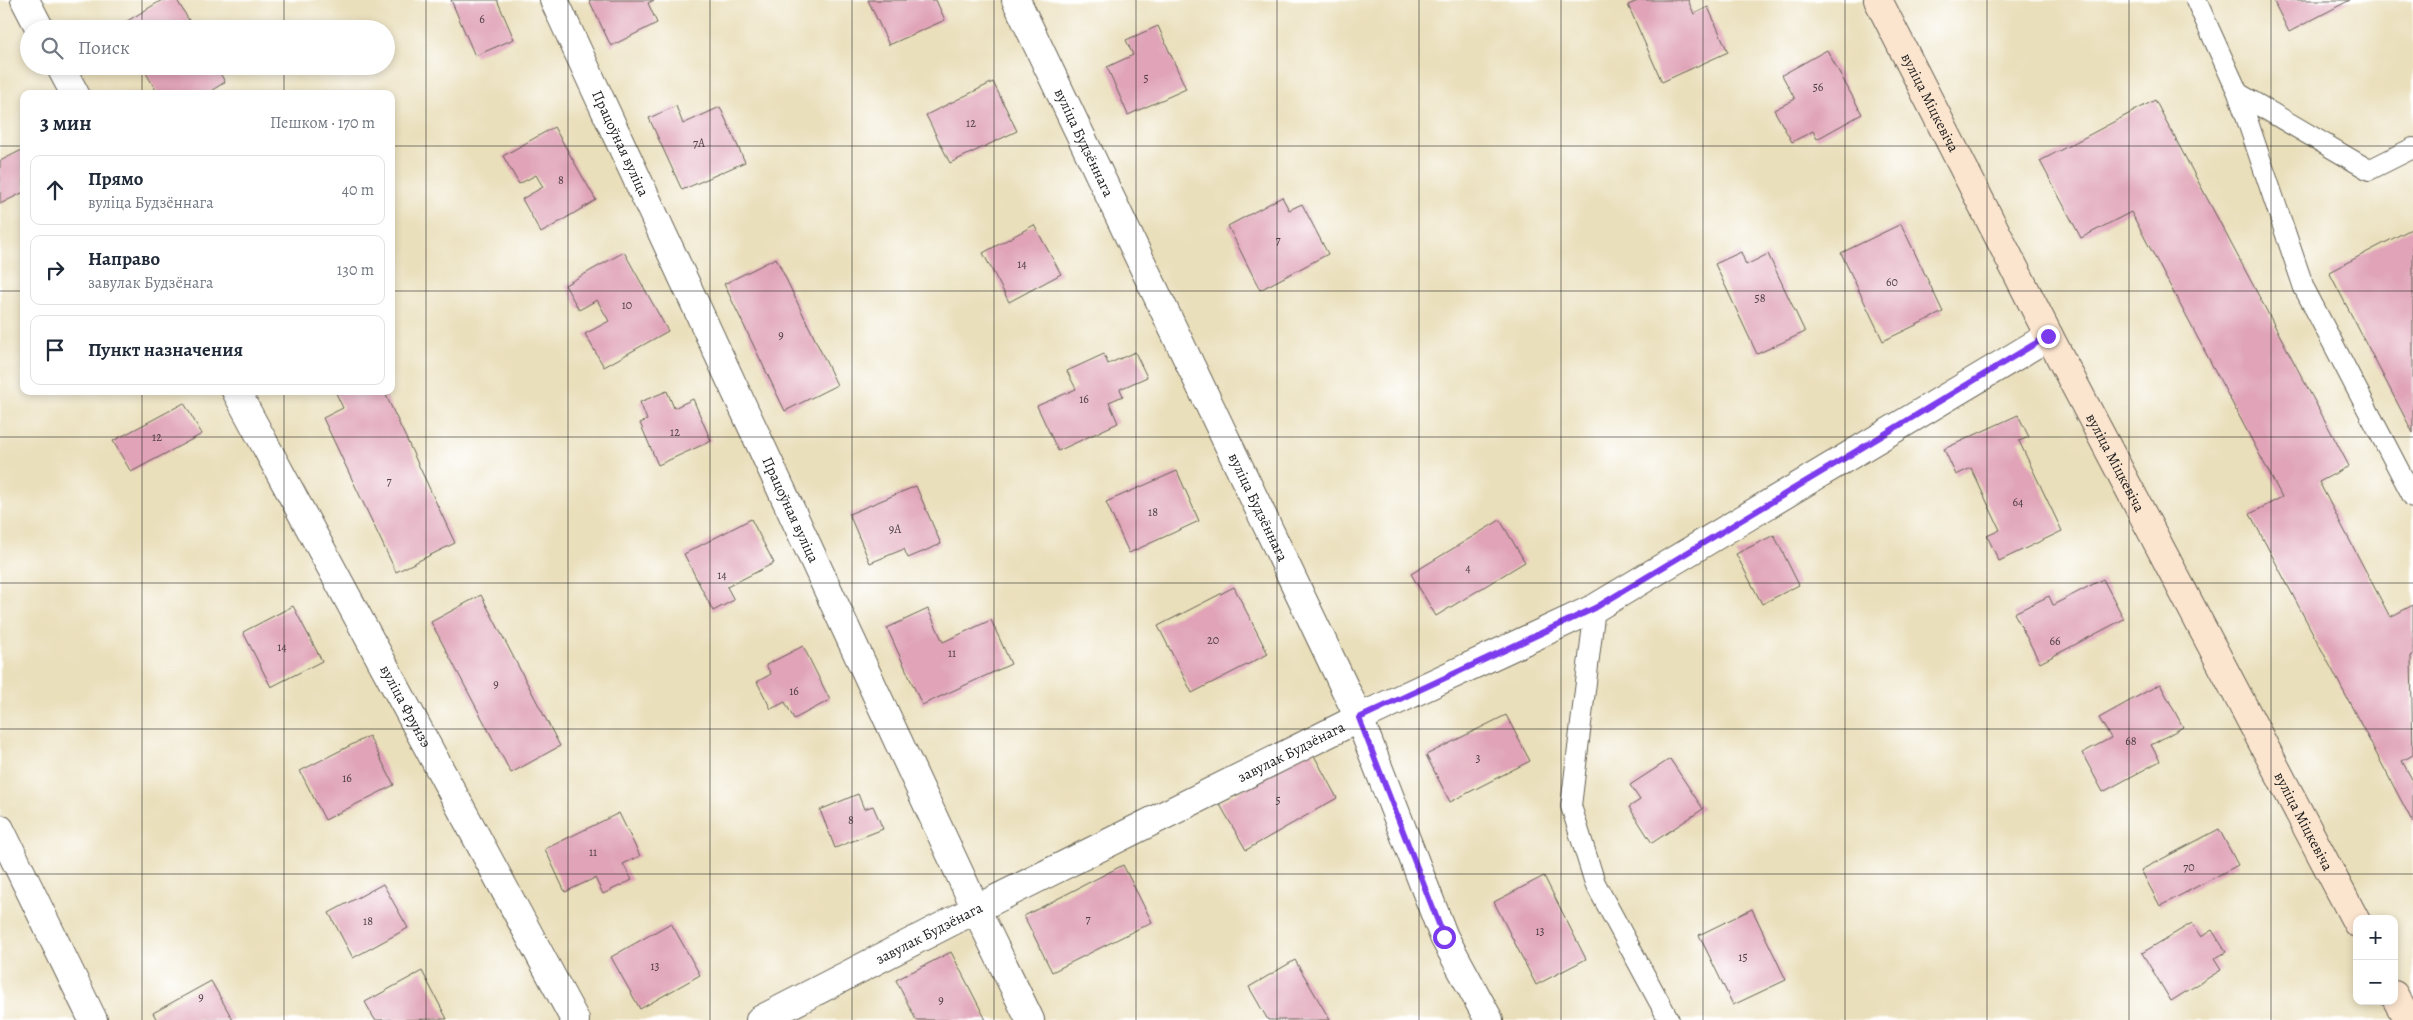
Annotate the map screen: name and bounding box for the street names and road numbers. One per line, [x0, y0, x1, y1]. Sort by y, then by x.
street label: вуліца Міцкевіча [1897, 49, 1964, 156]
street label: вуліца Будзённага [1050, 85, 1119, 200]
street label: Працоўная вуліца [587, 87, 654, 200]
street label: вуліца Міцкевіча [2081, 410, 2150, 516]
street label: вуліца Будзённага [1224, 450, 1293, 565]
street label: Працоўная вуліца [757, 453, 824, 566]
street label: вуліца Фрунзэ [375, 661, 436, 751]
street label: завулак Будзёнага [1234, 717, 1348, 787]
street label: вуліца Міцкевіча [2269, 768, 2338, 874]
street label: завулак Будзёнага [872, 897, 986, 969]

